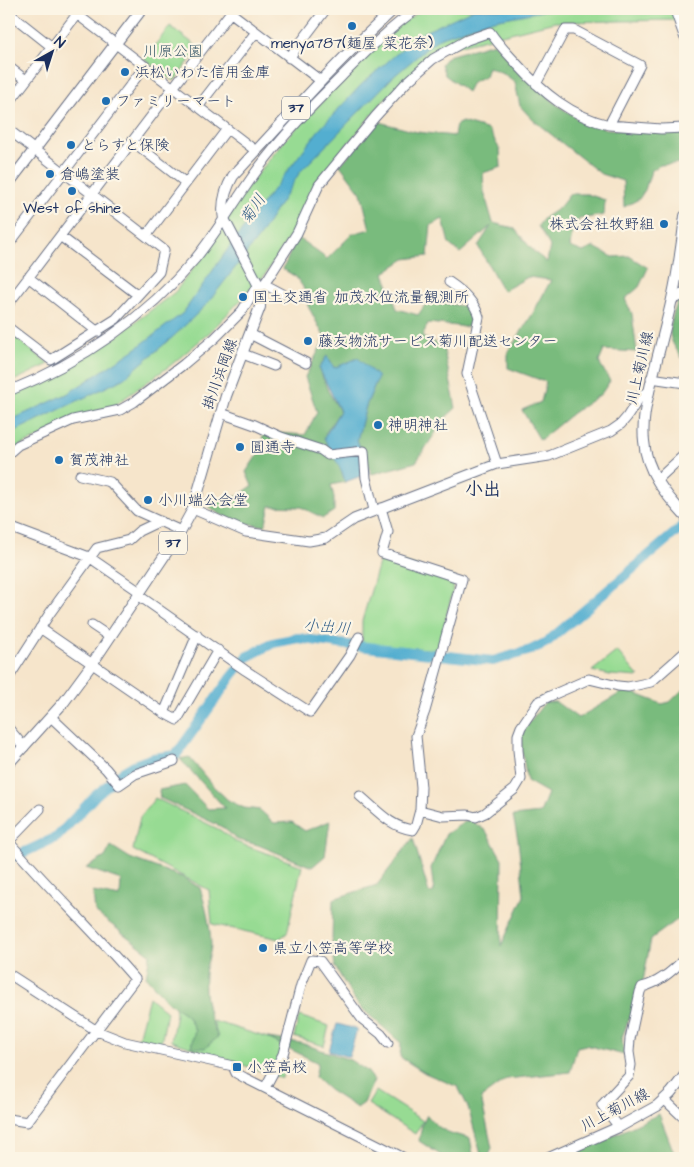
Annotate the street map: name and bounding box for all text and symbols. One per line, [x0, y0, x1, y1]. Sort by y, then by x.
marker: menya787(麺屋 菜花奈) [346, 20, 358, 32]
north arrow [28, 28, 78, 78]
text: N [50, 32, 69, 53]
place label: menya787(麺屋 菜花奈) [271, 33, 433, 55]
park label: 川原公園 [143, 41, 203, 62]
place label: 浜松いわた信用金庫 [135, 62, 270, 83]
marker: 浜松いわた信用金庫 [119, 66, 131, 78]
place label: ファミリーマート [116, 91, 236, 112]
marker: ファミリーマート [100, 95, 112, 107]
road number: 37 [282, 96, 310, 120]
place label: とらすと保険 [81, 135, 169, 156]
marker: とらすと保険 [65, 139, 77, 151]
place label: 倉嶋塗装 [60, 164, 120, 185]
marker: 倉嶋塗装 [44, 168, 56, 180]
marker: West of shine [66, 185, 78, 197]
water label: 菊川 [235, 190, 271, 228]
place label: West of shine [23, 198, 121, 219]
place label: 株式会社牧野組 [549, 214, 654, 235]
marker: 株式会社牧野組 [658, 218, 670, 230]
place label: 国土交通省 加茂水位流量観測所 [253, 287, 469, 308]
marker: 国土交通省 加茂水位流量観測所 [237, 291, 249, 303]
street label: 川上菊川線 [621, 329, 659, 407]
place label: 藤友物流サービス菊川配送センター [318, 331, 557, 352]
street label: 掛川浜岡線 [197, 335, 243, 413]
marker: 藤友物流サービス菊川配送センター [302, 335, 314, 347]
place label: 神明神社 [388, 415, 448, 436]
marker: 神明神社 [372, 419, 384, 431]
place label: 圓通寺 [250, 437, 295, 458]
marker: 圓通寺 [234, 441, 246, 453]
place label: 賀茂神社 [69, 450, 129, 471]
marker: 賀茂神社 [53, 454, 65, 466]
district label: 小出 [465, 477, 501, 502]
place label: 小川端公会堂 [158, 490, 248, 511]
marker: 小川端公会堂 [142, 494, 154, 506]
road number: 37 [159, 532, 187, 554]
water label: 小出川 [302, 614, 352, 640]
place label: 県立小笠高等学校 [273, 938, 393, 959]
marker: 県立小笠高等学校 [257, 942, 269, 954]
place label: 小笠高校 [247, 1057, 307, 1078]
marker: 小笠高校 [231, 1061, 243, 1073]
street label: 川上菊川線 [577, 1083, 653, 1137]

